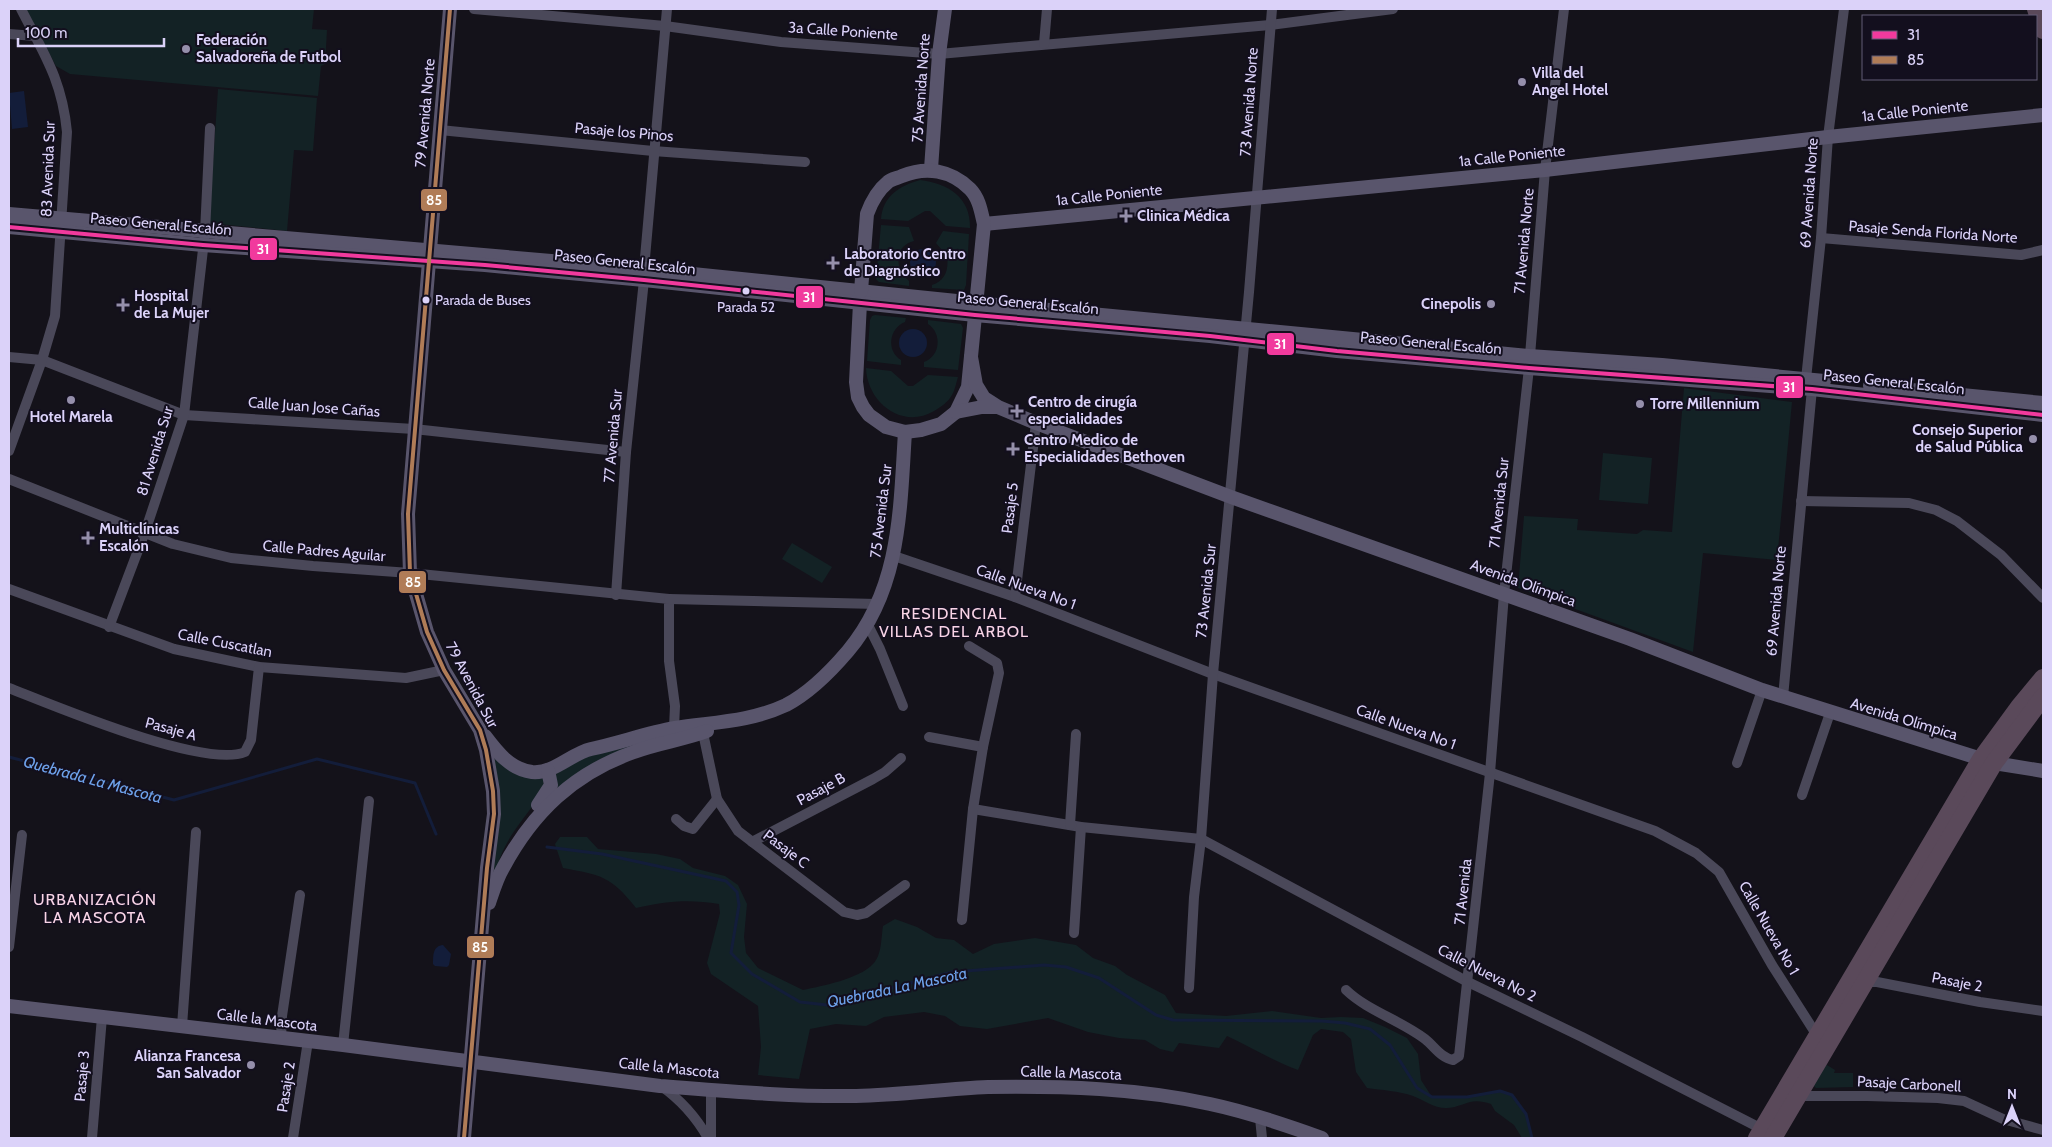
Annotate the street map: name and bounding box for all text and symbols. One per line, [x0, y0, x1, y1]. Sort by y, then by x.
scale bar [18, 15, 164, 47]
legend [1862, 15, 2037, 80]
street label: 3a Calle Poniente [787, 18, 899, 44]
text: 100 m [25, 24, 67, 42]
text: 31 [1907, 26, 1920, 44]
place label: Federación Salvadoreña de Futbol [196, 31, 341, 66]
street label: 75 Avenida Norte [908, 33, 934, 143]
marker: Federación Salvadoreña de Futbol [180, 43, 192, 55]
street label: 73 Avenida Norte [1236, 47, 1262, 157]
text: 85 [1907, 51, 1924, 69]
street label: 79 Avenida Norte [411, 57, 439, 168]
place label: Villa del Angel Hotel [1532, 64, 1608, 99]
marker: Villa del Angel Hotel [1516, 76, 1528, 88]
street label: 1a Calle Poniente [1861, 96, 1969, 126]
street label: Pasaje los Pinos [574, 119, 674, 145]
street label: 83 Avenida Sur [37, 120, 59, 217]
street label: 69 Avenida Norte [1796, 137, 1822, 249]
street label: 1a Calle Poniente [1458, 141, 1566, 171]
street label: 1a Calle Poniente [1055, 180, 1163, 210]
street label: 71 Avenida Norte [1510, 187, 1538, 295]
line badge: 85 [420, 188, 448, 212]
text: 85 [426, 191, 442, 209]
place label: Clinica Médica [1137, 207, 1230, 225]
street label: Paseo General Escalón [89, 209, 233, 239]
marker: Clinica Médica [1119, 209, 1133, 223]
street label: Pasaje Senda Florida Norte [1848, 217, 2018, 247]
line badge: 31 [249, 237, 278, 261]
text: 31 [257, 240, 269, 258]
place label: Laboratorio Centro de Diagnóstico [844, 245, 966, 280]
street label: Paseo General Escalón [553, 246, 697, 278]
marker: Laboratorio Centro de Diagnóstico [826, 256, 840, 270]
line badge: 31 [795, 285, 824, 309]
marker: Parada 52 [741, 286, 751, 296]
place label: Hospital de La Mujer [134, 287, 209, 322]
text: 31 [803, 288, 815, 306]
street label: Paseo General Escalón [956, 288, 1100, 318]
place label: Parada de Buses [435, 291, 531, 309]
marker: Parada de Buses [421, 295, 431, 305]
place label: Cinepolis [1421, 295, 1481, 313]
marker: Hospital de La Mujer [116, 298, 130, 312]
place label: Parada 52 [717, 298, 775, 316]
marker: Cinepolis [1485, 298, 1497, 310]
street label: Paseo General Escalón [1359, 328, 1503, 358]
line badge: 31 [1266, 332, 1295, 356]
text: 31 [1274, 335, 1286, 353]
street label: Paseo General Escalón [1822, 366, 1966, 398]
line badge: 31 [1775, 375, 1804, 399]
text: 31 [1783, 378, 1795, 396]
street label: 77 Avenida Sur [600, 388, 626, 484]
street label: Calle Juan Jose Cañas [247, 393, 381, 421]
place label: Centro de cirugía especialidades [1028, 393, 1138, 428]
marker: Hotel Marela [65, 394, 77, 406]
place label: Torre Millennium [1650, 395, 1760, 413]
marker: Torre Millennium [1634, 398, 1646, 410]
street label: 81 Avenida Sur [133, 404, 177, 498]
marker: Centro de cirugía especialidades [1010, 404, 1024, 418]
place label: Hotel Marela [29, 408, 113, 426]
place label: Consejo Superior de Salud Pública [1912, 421, 2024, 456]
place label: Centro Medico de Especialidades Bethoven [1024, 431, 1185, 466]
marker: Consejo Superior de Salud Pública [2027, 433, 2039, 445]
marker: Centro Medico de Especialidades Bethoven [1006, 442, 1020, 456]
street label: 71 Avenida Sur [1485, 456, 1513, 549]
street label: 75 Avenida Sur [866, 463, 896, 559]
street label: Pasaje 5 [998, 481, 1022, 535]
place label: Multiclínicas Escalón [99, 520, 179, 555]
marker: Multiclínicas Escalón [81, 531, 95, 545]
street label: Calle Padres Aguilar [262, 537, 386, 565]
street label: 73 Avenida Sur [1192, 543, 1220, 639]
street label: 69 Avenida Norte [1762, 545, 1790, 657]
street label: Avenida Olímpica [1468, 556, 1579, 611]
street label: Calle Nueva No 1 [974, 561, 1078, 613]
line badge: 85 [398, 570, 427, 594]
text: 85 [405, 573, 421, 591]
district label: RESIDENCIAL VILLAS DEL ARBOL [879, 604, 1029, 641]
street label: Calle Cuscatlan [176, 625, 274, 661]
street label: 79 Avenida Sur [442, 639, 502, 731]
street label: Avenida Olímpica [1848, 694, 1960, 744]
street label: Calle Nueva No 1 [1354, 701, 1458, 753]
street label: Pasaje A [143, 714, 199, 745]
water label: Quebrada La Mascota [21, 752, 164, 807]
street label: Pasaje B [794, 769, 848, 809]
street label: Pasaje C [760, 826, 812, 872]
street label: 71 Avenida [1451, 857, 1476, 926]
street label: Calle Nueva No 1 [1735, 878, 1803, 978]
district label: URBANIZACIÓN LA MASCOTA [33, 890, 157, 927]
line badge: 85 [466, 935, 495, 959]
text: 85 [472, 938, 488, 956]
street label: Calle Nueva No 2 [1435, 940, 1539, 1006]
water label: Quebrada La Mascota [825, 963, 969, 1012]
street label: Pasaje 2 [1930, 968, 1984, 996]
street label: Calle la Mascota [216, 1005, 319, 1035]
place label: Alianza Francesa San Salvador [134, 1047, 242, 1082]
street label: Pasaje 3 [71, 1050, 93, 1102]
street label: Calle la Mascota [618, 1054, 721, 1082]
marker: Alianza Francesa San Salvador [245, 1059, 257, 1071]
street label: Pasaje 2 [273, 1060, 299, 1114]
street label: Calle la Mascota [1020, 1062, 1123, 1084]
street label: Pasaje Carbonell [1857, 1072, 1962, 1096]
north arrow [1987, 1082, 2037, 1132]
text: N [2007, 1085, 2017, 1103]

